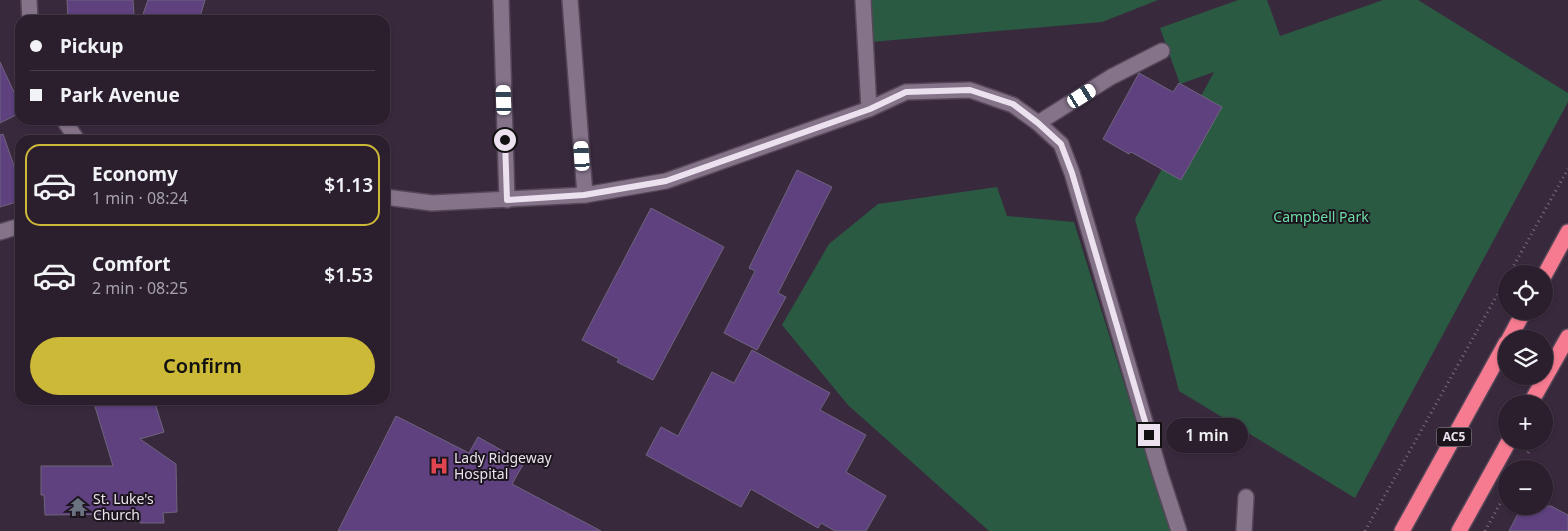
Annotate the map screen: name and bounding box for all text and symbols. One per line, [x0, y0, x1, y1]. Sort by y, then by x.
text: Pickup [60, 33, 123, 59]
text: Park Avenue [60, 82, 180, 108]
car [1065, 82, 1098, 110]
car [495, 85, 512, 115]
route start [494, 129, 516, 151]
car [573, 141, 590, 171]
text: Economy [92, 161, 178, 187]
icon: car [32, 163, 77, 208]
text: $1.13 [324, 172, 373, 198]
text: 1 min · 08:24 [92, 187, 188, 209]
park label: Campbell Park [1273, 207, 1369, 226]
text: Comfort [92, 251, 171, 277]
icon: car [32, 253, 77, 298]
text: $1.53 [324, 262, 373, 288]
map controls [1498, 265, 1553, 515]
button: locate [1498, 265, 1553, 320]
text: 2 min · 08:25 [92, 277, 188, 299]
button: layers [1498, 330, 1553, 385]
button: Confirm [30, 337, 375, 395]
button: + [1498, 395, 1553, 450]
callout: 1 min [1166, 418, 1249, 452]
route end [1138, 424, 1160, 446]
text: 1 min [1185, 424, 1229, 446]
road number: AC5 [1436, 428, 1472, 447]
place label: Lady Ridgeway Hospital [454, 448, 553, 483]
hospital icon: Lady Ridgeway Hospital [428, 455, 450, 477]
button: − [1498, 460, 1553, 515]
place label: St. Luke's Church [93, 489, 154, 524]
temple icon: St. Luke's Church [67, 496, 89, 518]

